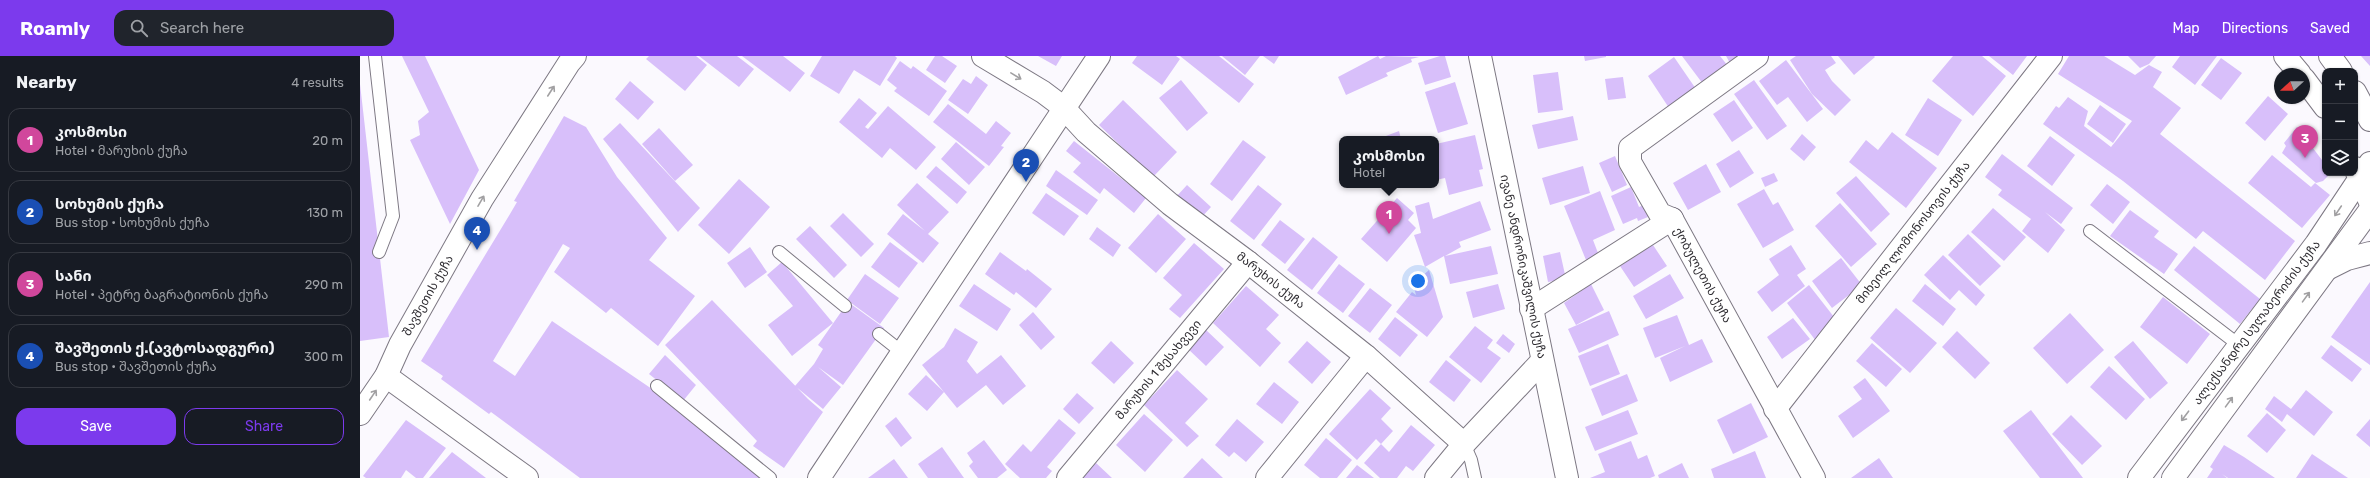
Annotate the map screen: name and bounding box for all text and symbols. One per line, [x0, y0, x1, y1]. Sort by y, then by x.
search box [114, 10, 394, 46]
text: Roamly [20, 17, 90, 40]
icon: search [128, 17, 150, 39]
text: Search here [160, 19, 244, 37]
text: Map [2173, 20, 2200, 37]
text: Directions [2222, 20, 2288, 37]
text: Saved [2310, 20, 2350, 37]
north arrow [2274, 68, 2310, 104]
map controls [2322, 68, 2358, 176]
button: + [2322, 68, 2358, 104]
text: Nearby [16, 72, 77, 92]
one-way arrow [1010, 73, 1022, 81]
text: 4 results [291, 75, 344, 90]
one-way arrow [547, 85, 555, 97]
button: − [2322, 104, 2358, 140]
text: კოსმოსი [55, 123, 127, 141]
pin: 3 [2292, 125, 2318, 158]
text: 1 [27, 133, 33, 148]
text: 20 m [312, 133, 343, 148]
popup [1339, 136, 1439, 188]
button: layers [2322, 140, 2358, 176]
text: Hotel · მარუხის ქუჩა [55, 143, 188, 158]
text: კოსმოსი [1353, 147, 1425, 165]
pin: 2 [1013, 149, 1039, 182]
street label: მიხეილ ლომონოსოვის ქუჩა [1853, 159, 1973, 306]
text: Hotel [1353, 165, 1385, 180]
street label: ივანე ანდრონიკაშვილის ქუჩა [1498, 173, 1549, 360]
text: სოხუმის ქუჩა [55, 195, 164, 213]
one-way arrow [477, 195, 485, 207]
pin: 1 [1376, 201, 1402, 234]
text: 2 [26, 205, 34, 220]
text: 130 m [307, 205, 343, 220]
one-way arrow [2334, 205, 2342, 216]
text: Bus stop · სოხუმის ქუჩა [55, 215, 210, 230]
pin: 4 [464, 217, 490, 250]
street label: ქობულეთის ქუჩა [1671, 225, 1735, 325]
street label: ალექსანდრე სულაბერიძის ქუჩა [2190, 238, 2323, 407]
street label: მარუხის ქუჩა [1234, 249, 1308, 312]
street label: შავშეთის ქუჩა [400, 253, 456, 338]
text: სანი [55, 267, 92, 285]
your location [1408, 271, 1428, 291]
text: 3 [26, 277, 34, 292]
text: 290 m [305, 277, 343, 292]
text: Hotel · პეტრე ბაგრატიონის ქუჩა [55, 287, 268, 302]
one-way arrow [2302, 291, 2310, 302]
street label: მარუხის 1 შესახვევი [1113, 317, 1204, 422]
text: შავშეთის ქ.(ავტოსადგური) [55, 339, 275, 357]
text: 4 [26, 349, 34, 364]
text: 300 m [304, 349, 343, 364]
text: Bus stop · შავშეთის ქუჩა [55, 359, 217, 374]
one-way arrow [369, 390, 377, 401]
one-way arrow [2225, 396, 2233, 407]
button: Save [16, 408, 176, 445]
button: Share [184, 408, 344, 445]
one-way arrow [2181, 410, 2190, 421]

